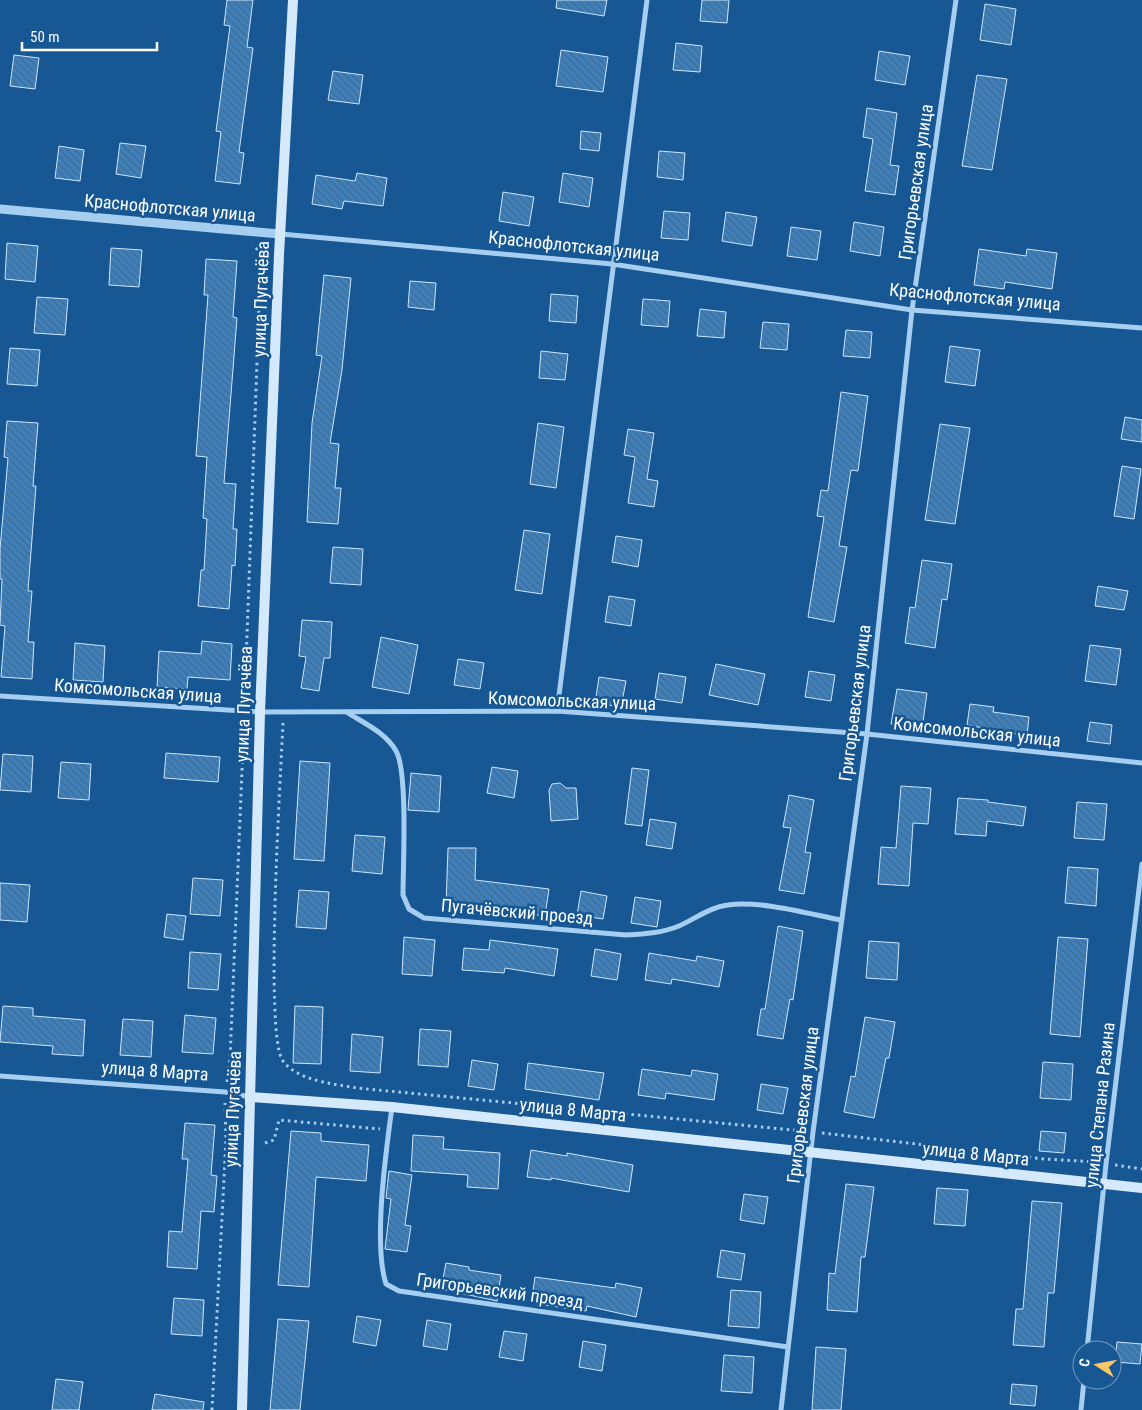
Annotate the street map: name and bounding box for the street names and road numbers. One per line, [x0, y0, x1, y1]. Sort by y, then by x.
street label: Григорьевская улица [894, 102, 937, 261]
street label: Краснофлотская улица [83, 190, 257, 225]
street label: Краснофлотская улица [487, 226, 661, 265]
street label: улица Пугачёва [248, 240, 273, 358]
street label: Краснофлотская улица [888, 279, 1062, 314]
street label: Григорьевская улица [834, 623, 875, 782]
street label: улица Пугачёва [231, 645, 256, 763]
street label: Комсомольская улица [53, 674, 223, 707]
street label: Комсомольская улица [488, 687, 656, 714]
street label: Комсомольская улица [892, 712, 1062, 751]
street label: Пугачёвский проезд [440, 894, 594, 929]
street label: улица Степана Разина [1080, 1021, 1119, 1189]
street label: Григорьевская улица [782, 1025, 823, 1184]
street label: улица Пугачёва [220, 1050, 245, 1168]
street label: улица 8 Марта [101, 1056, 209, 1085]
street label: улица 8 Марта [519, 1093, 627, 1126]
street label: улица 8 Марта [922, 1137, 1030, 1170]
street label: Григорьевский проезд [415, 1268, 585, 1313]

